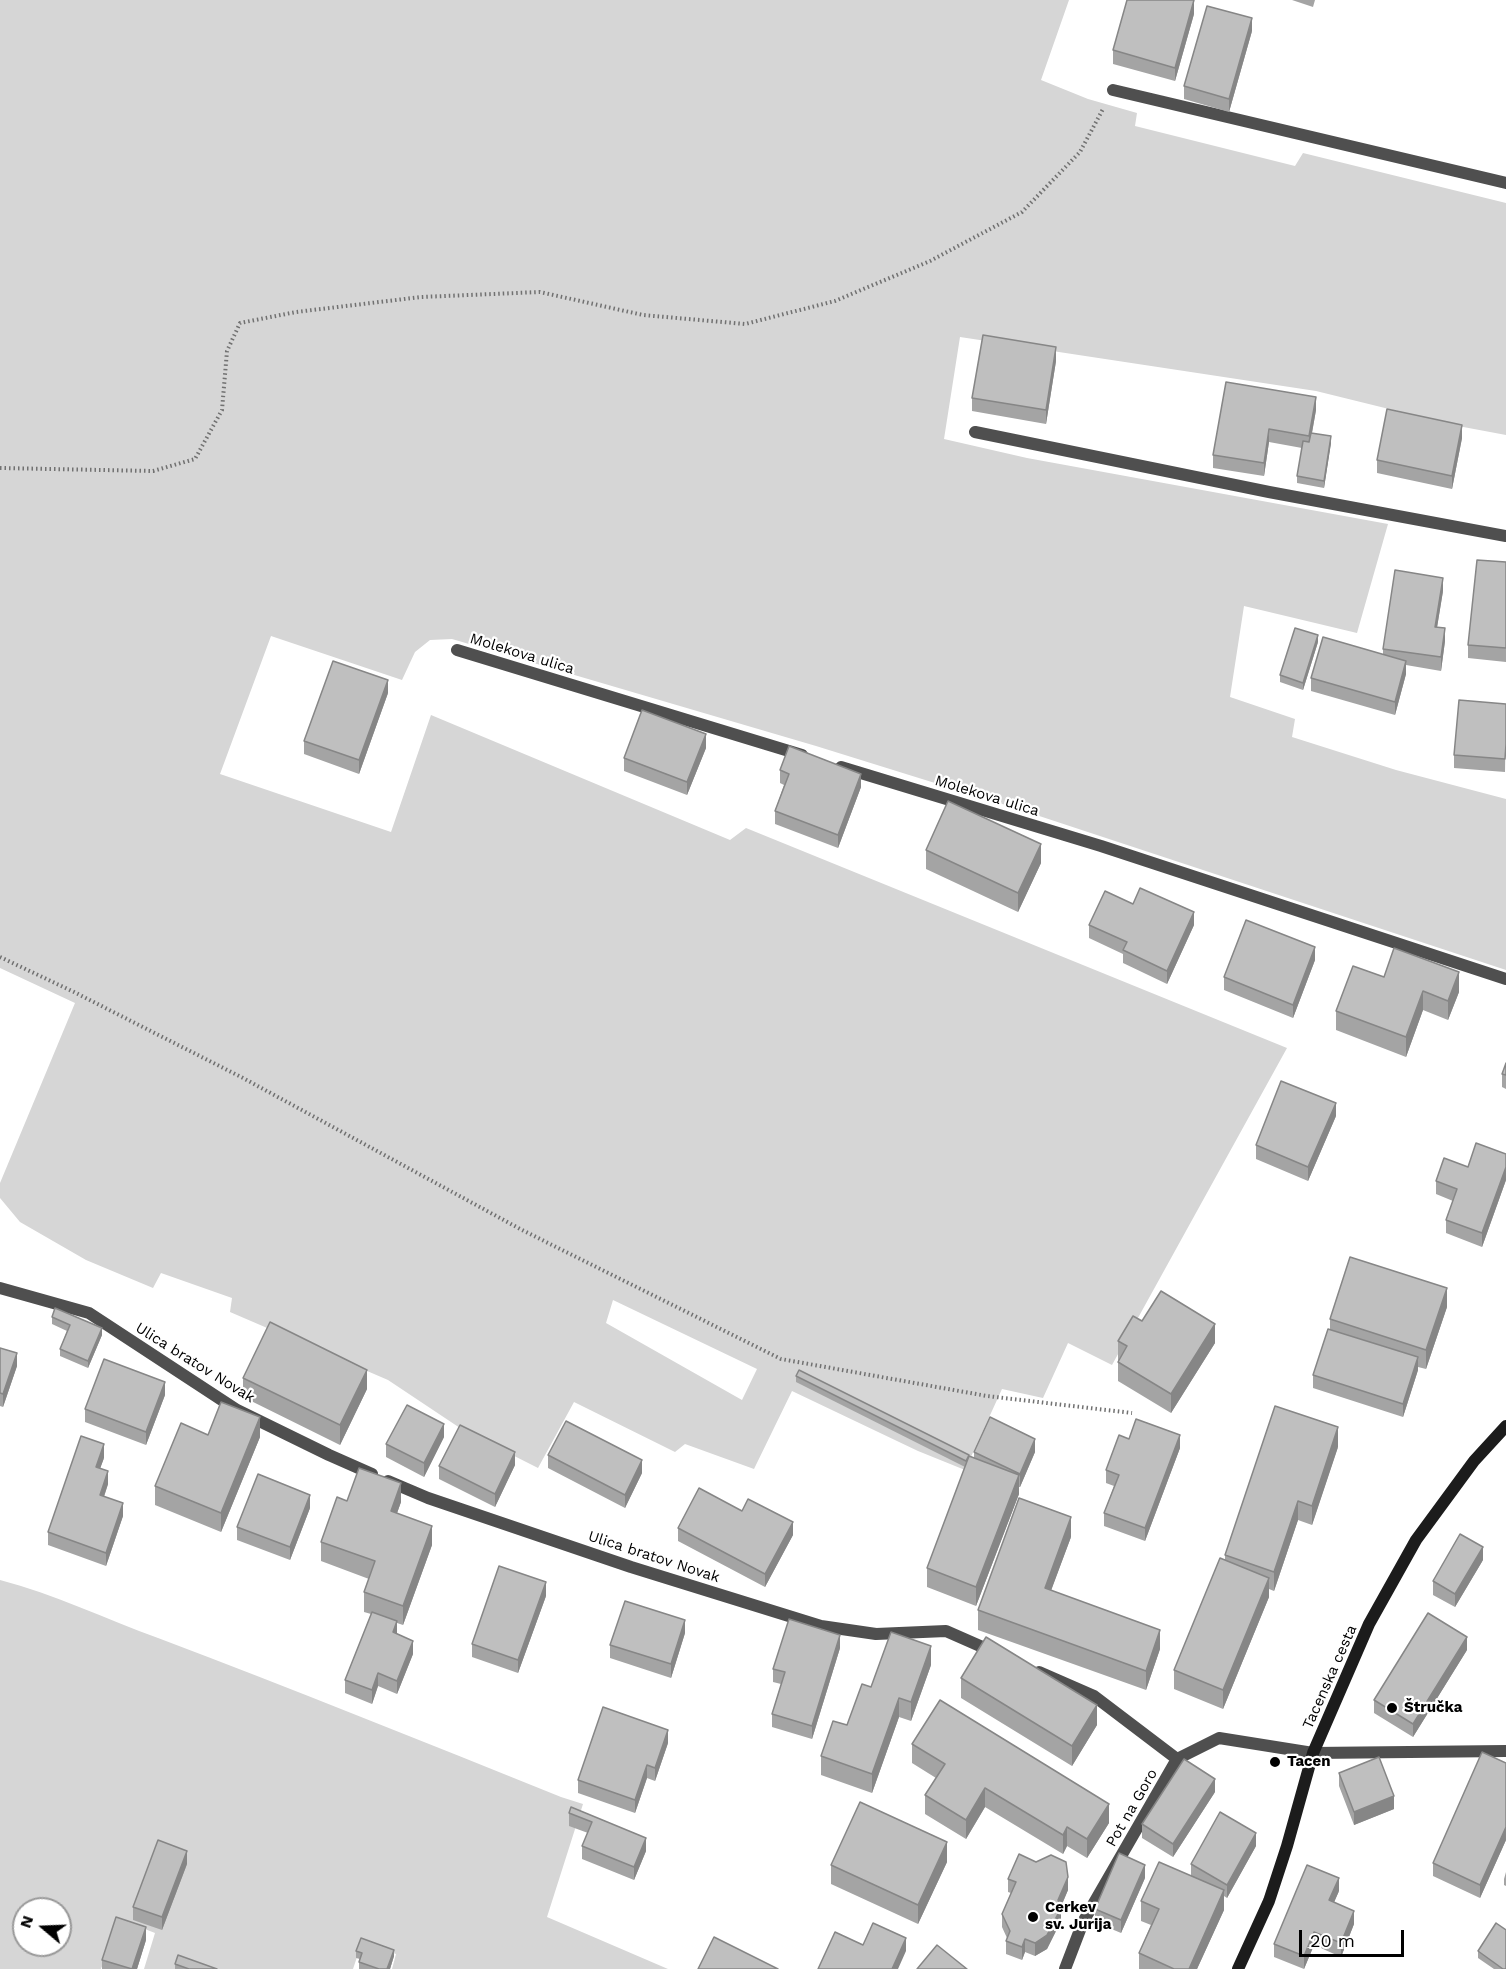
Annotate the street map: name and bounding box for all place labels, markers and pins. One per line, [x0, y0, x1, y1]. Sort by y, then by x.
place label: Štručka [1404, 1699, 1462, 1717]
marker: Štručka [1385, 1701, 1399, 1715]
place label: Tacen [1287, 1753, 1331, 1771]
marker: Tacen [1268, 1755, 1282, 1769]
place label: Cerkev sv. Jurija [1045, 1899, 1111, 1934]
marker: Cerkev sv. Jurija [1026, 1910, 1040, 1924]

